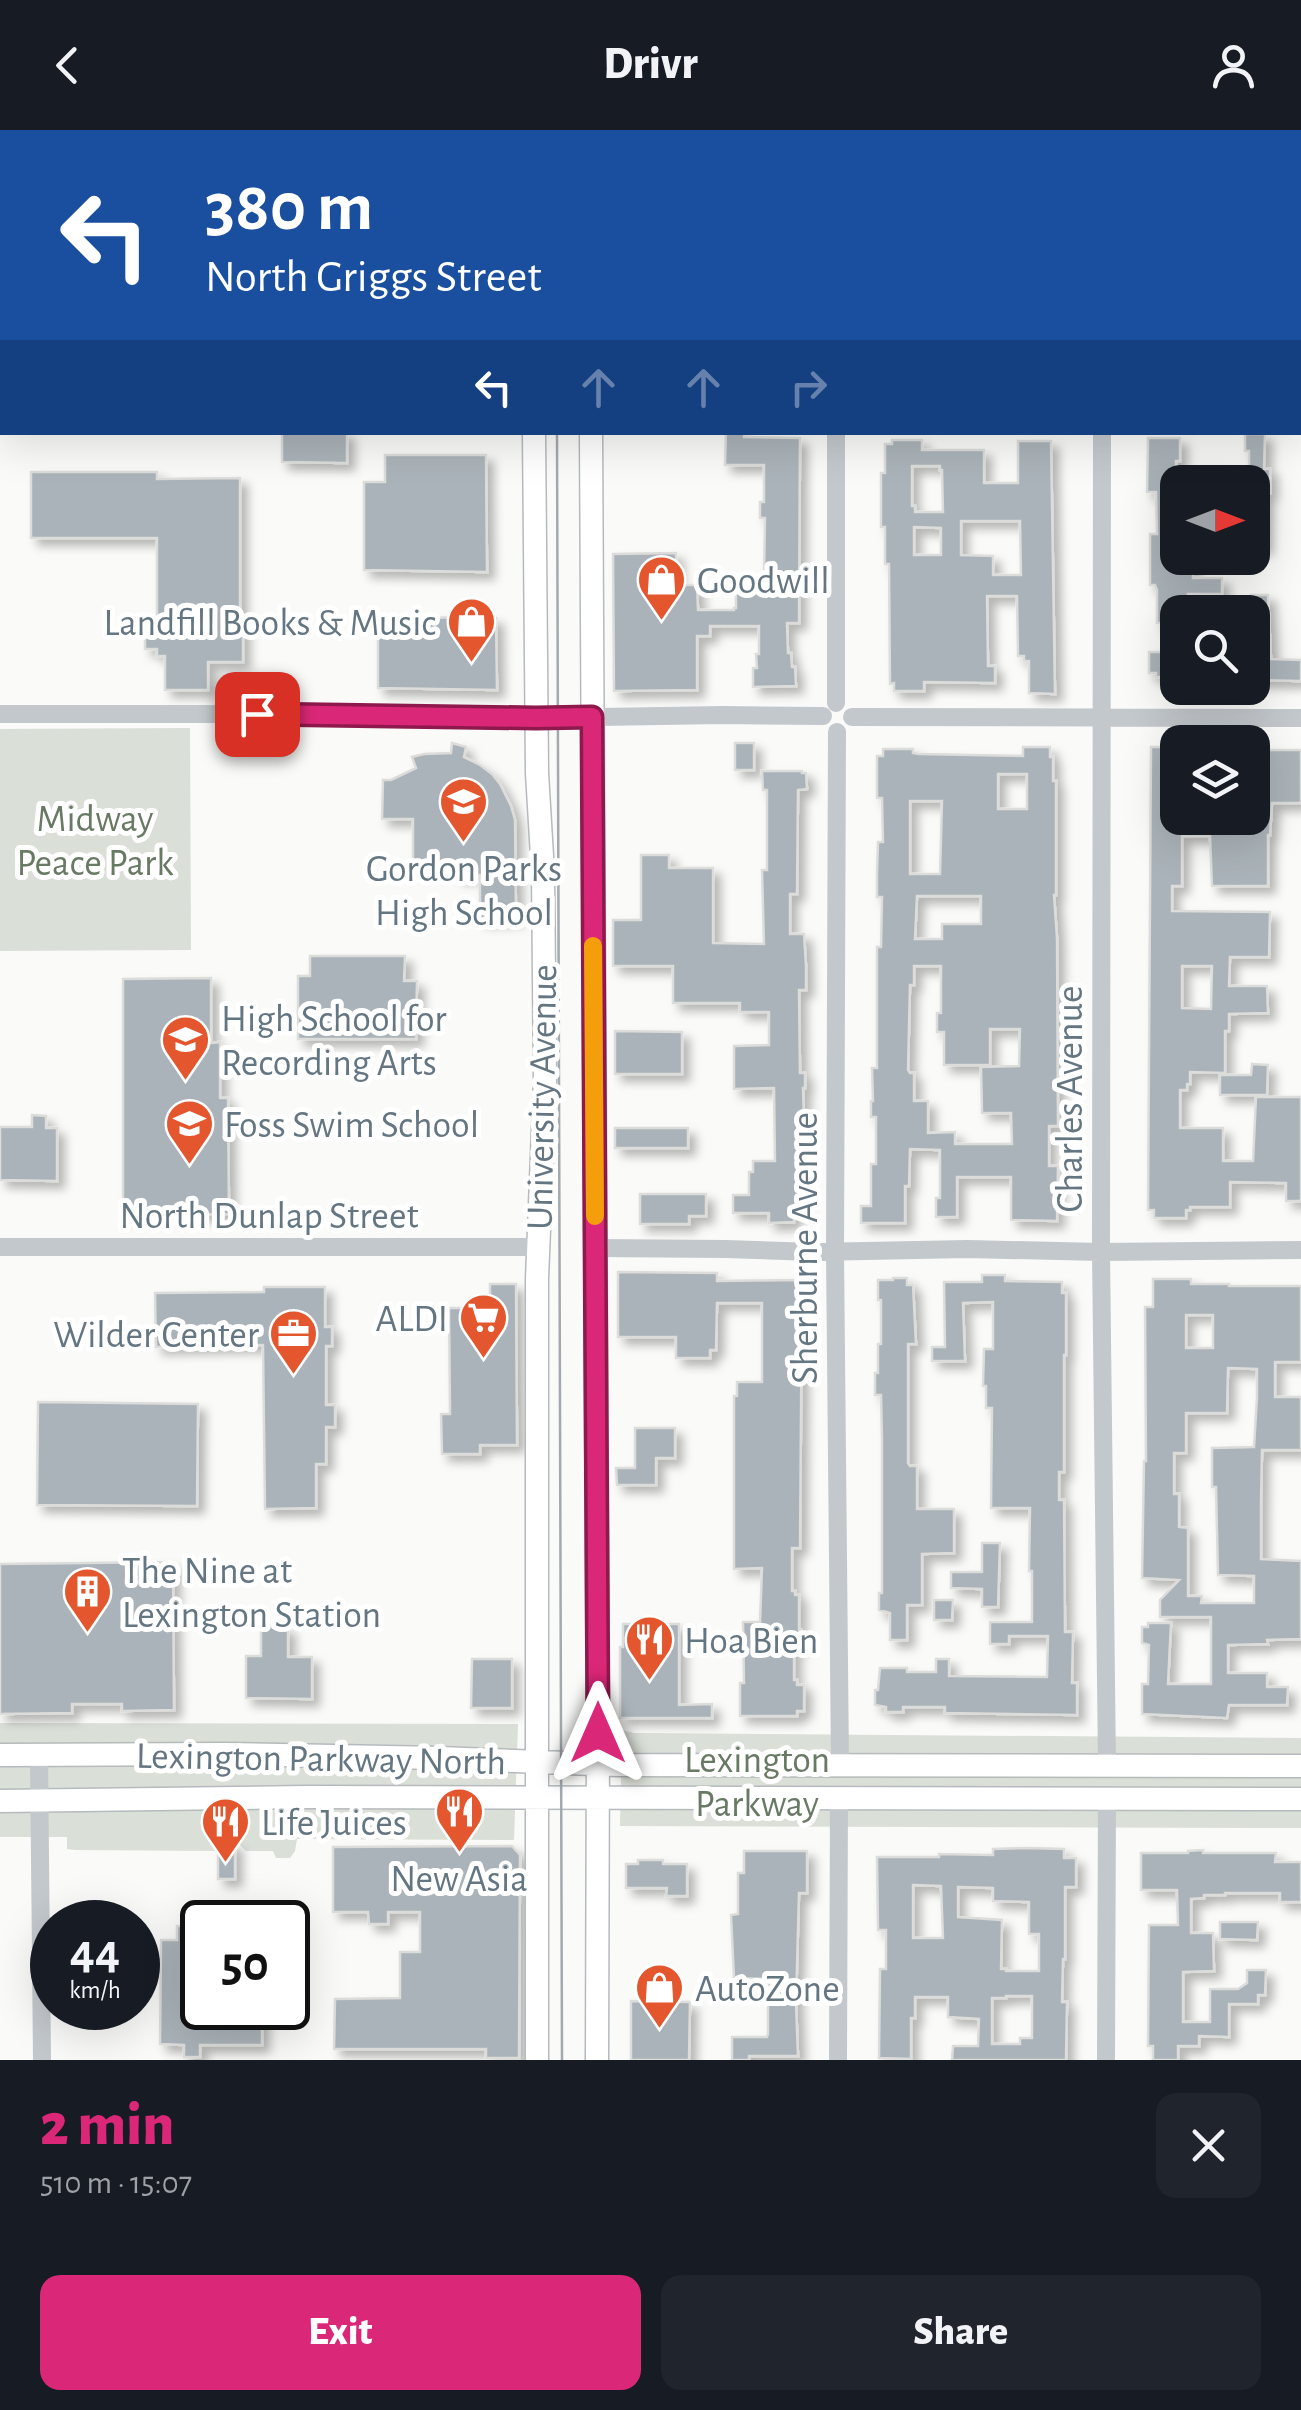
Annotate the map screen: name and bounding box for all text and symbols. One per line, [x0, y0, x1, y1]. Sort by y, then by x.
icon: back [40, 38, 95, 93]
icon: person [1206, 38, 1261, 93]
text: Drivr [603, 42, 698, 87]
icon: left [40, 170, 170, 300]
text: 380 m [205, 173, 373, 243]
text: North Griggs Street [205, 255, 542, 300]
icon: left [466, 360, 521, 415]
icon: ahead [571, 360, 626, 415]
icon: ahead [676, 360, 731, 415]
icon: right [781, 360, 836, 415]
north arrow [1160, 465, 1270, 575]
map controls [1160, 465, 1270, 835]
shop icon: Goodwill [636, 554, 688, 622]
place label: Goodwill [697, 563, 830, 601]
button: search [1160, 595, 1270, 705]
shop icon: Landfill Books & Music [445, 596, 497, 664]
place label: Landfill Books & Music [103, 605, 436, 643]
pin [215, 672, 300, 757]
icon: arrive [230, 687, 285, 742]
button: layers [1160, 725, 1270, 835]
school or university icon: Gordon Parks High School [438, 776, 490, 844]
park label: Midway Peace Park [16, 801, 174, 883]
place label: Gordon Parks High School [366, 851, 562, 933]
street label: University Avenue [522, 964, 564, 1230]
street label: Charles Avenue [1052, 985, 1090, 1213]
place label: High School for Recording Arts [221, 1001, 447, 1083]
school or university icon: High School for Recording Arts [160, 1014, 212, 1082]
school or university icon: Foss Swim School [163, 1098, 215, 1166]
place label: Foss Swim School [224, 1107, 479, 1145]
street label: Sherburne Avenue [787, 1112, 825, 1384]
street label: North Dunlap Street [119, 1198, 419, 1236]
supermarket icon: ALDI [457, 1292, 509, 1360]
place label: ALDI [375, 1301, 448, 1339]
office icon: Wilder Center [268, 1308, 320, 1376]
place label: Wilder Center [53, 1317, 260, 1355]
place label: The Nine at Lexington Station [122, 1553, 381, 1635]
building icon: The Nine at Lexington Station [61, 1566, 113, 1634]
restaurant icon: Hoa Bien [623, 1614, 675, 1682]
place label: Hoa Bien [684, 1623, 818, 1661]
position arrow [546, 1681, 650, 1785]
street label: Lexington Parkway North [136, 1738, 506, 1782]
park label: Lexington Parkway [684, 1742, 830, 1824]
restaurant icon: New Asia [433, 1786, 485, 1854]
restaurant icon: Life Juices [200, 1796, 252, 1864]
place label: Life Juices [261, 1805, 407, 1843]
place label: New Asia [390, 1861, 528, 1899]
speed limit sign: 50 [180, 1900, 310, 2030]
text: 44 [70, 1928, 120, 1978]
shop icon: AutoZone [634, 1962, 686, 2030]
place label: AutoZone [695, 1971, 840, 2009]
text: km/h [69, 1978, 121, 2003]
button: close [1156, 2093, 1261, 2198]
text: 2 min [40, 2096, 174, 2156]
text: 510 m · 15:07 [40, 2167, 192, 2199]
button: Exit [40, 2275, 641, 2390]
button: Share [661, 2275, 1261, 2390]

